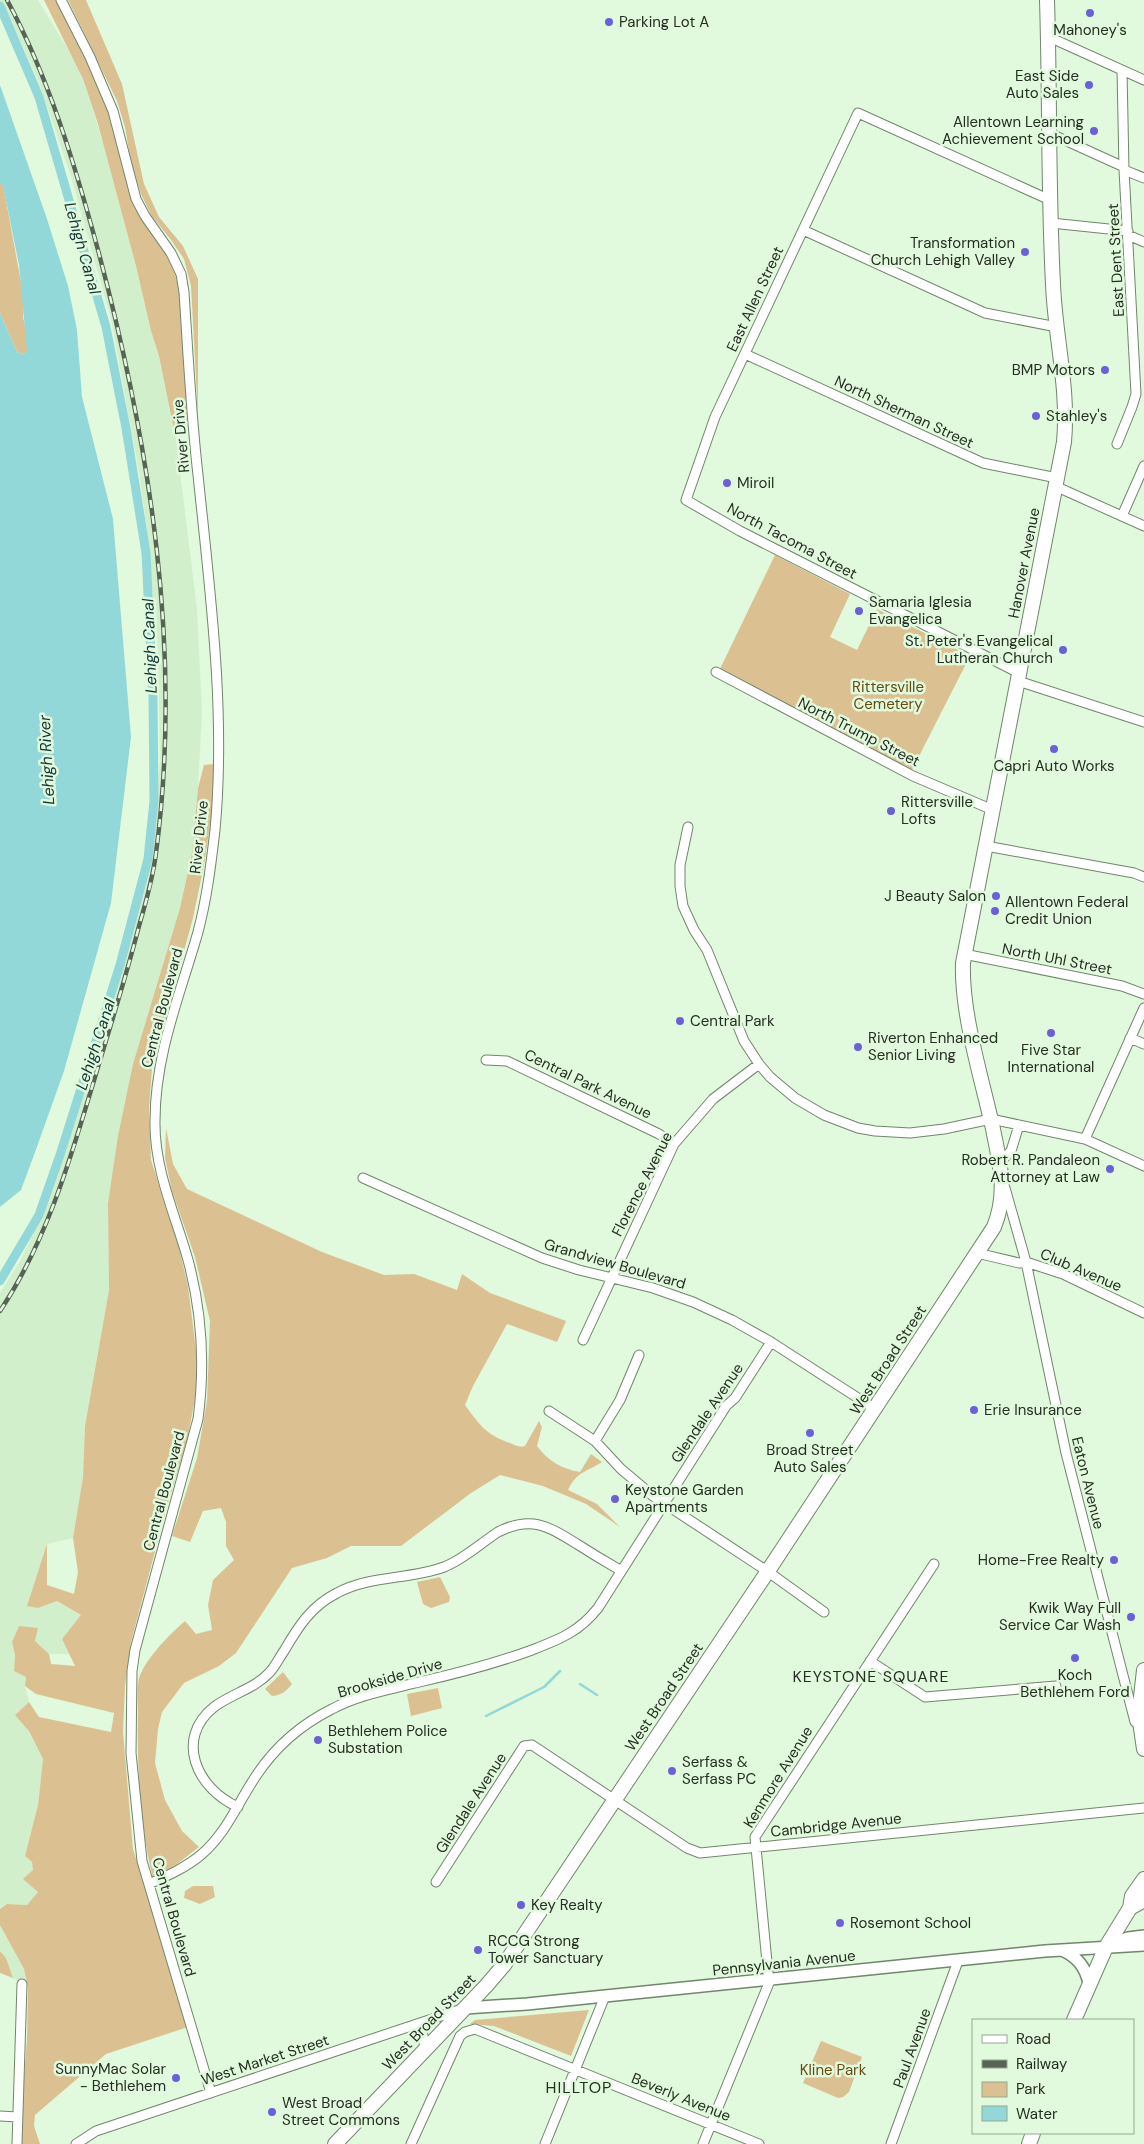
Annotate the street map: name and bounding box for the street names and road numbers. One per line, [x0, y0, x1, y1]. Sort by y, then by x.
street label: East Dent Street [1103, 203, 1129, 317]
street label: East Allen Street [722, 243, 788, 355]
street label: North Sherman Street [831, 371, 977, 453]
street label: River Drive [168, 398, 194, 474]
street label: North Tacoma Street [724, 498, 860, 584]
street label: Hanover Avenue [1003, 506, 1045, 620]
street label: North Trump Street [795, 693, 923, 771]
street label: River Drive [185, 799, 213, 875]
street label: North Uhl Street [1000, 939, 1114, 979]
street label: Central Boulevard [136, 946, 188, 1070]
street label: Central Park Avenue [521, 1044, 655, 1124]
street label: Florence Avenue [607, 1128, 677, 1240]
street label: Grandview Boulevard [542, 1234, 688, 1294]
street label: Club Avenue [1037, 1244, 1125, 1296]
street label: West Broad Street [845, 1301, 931, 1419]
street label: Glendale Avenue [666, 1359, 748, 1467]
street label: Central Boulevard [138, 1429, 190, 1553]
street label: Eaton Avenue [1067, 1435, 1109, 1531]
street label: West Broad Street [620, 1639, 708, 1755]
street label: Brookside Drive [335, 1654, 445, 1702]
street label: Kenmore Avenue [739, 1722, 817, 1832]
street label: Glendale Avenue [431, 1749, 511, 1857]
street label: Cambridge Avenue [769, 1808, 903, 1842]
street label: Central Boulevard [147, 1855, 201, 1979]
street label: Pennsylvania Avenue [711, 1946, 857, 1980]
street label: West Broad Street [378, 1969, 480, 2074]
street label: Paul Avenue [888, 2005, 936, 2091]
street label: West Market Street [199, 2030, 332, 2090]
street label: Beverly Avenue [628, 2068, 734, 2126]

